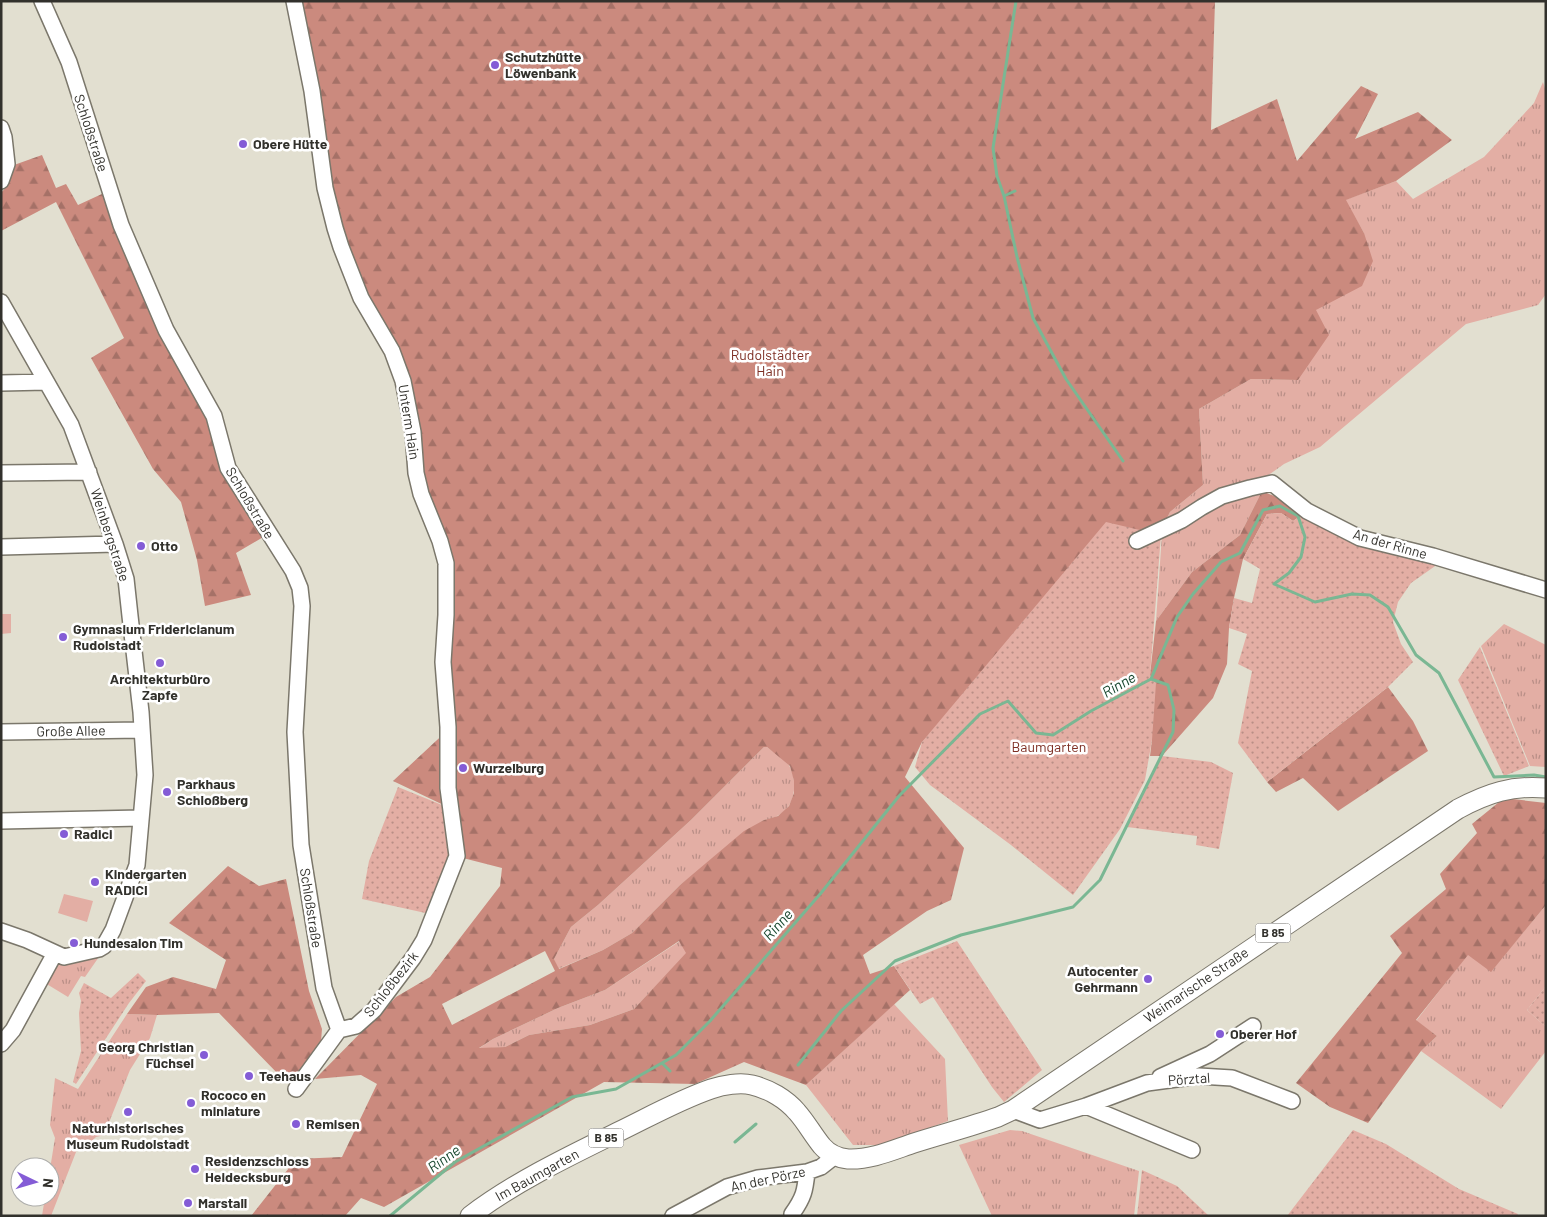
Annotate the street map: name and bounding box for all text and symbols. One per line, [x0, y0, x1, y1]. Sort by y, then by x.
place label: Schutzhütte Löwenbank [505, 48, 582, 81]
marker: Schutzhütte Löwenbank [489, 59, 501, 71]
street label: Schloßstraße [71, 92, 112, 174]
place label: Obere Hütte [253, 135, 328, 152]
marker: Obere Hütte [237, 138, 249, 150]
park label: Rudolstädter Hain [731, 346, 809, 379]
street label: Unterm Hain [395, 383, 424, 461]
street label: Schloßstraße [222, 464, 278, 542]
street label: Weinbergstraße [87, 486, 134, 584]
street label: An der Rinne [1351, 525, 1429, 562]
place label: Otto [151, 537, 178, 554]
marker: Otto [135, 540, 147, 552]
place label: Gymnasium Fridericianum Rudolstadt [73, 620, 235, 653]
marker: Gymnasium Fridericianum Rudolstadt [57, 631, 69, 643]
marker: Architekturbüro Zapfe [154, 657, 166, 669]
water label: Rinne [1098, 667, 1139, 701]
place label: Architekturbüro Zapfe [110, 670, 210, 703]
street label: Große Allee [36, 721, 106, 740]
park label: Baumgarten [1012, 738, 1086, 755]
place label: Wurzelburg [473, 759, 544, 776]
marker: Wurzelburg [457, 762, 469, 774]
place label: Parkhaus Schloßberg [177, 775, 248, 808]
marker: Parkhaus Schloßberg [161, 786, 173, 798]
place label: Radici [74, 825, 113, 842]
marker: Radici [58, 828, 70, 840]
place label: Kindergarten RADICI [105, 865, 187, 898]
street label: Schloßstraße [297, 867, 326, 949]
marker: Kindergarten RADICI [89, 876, 101, 888]
water label: Rinne [759, 905, 796, 944]
road number: B 85 [1256, 924, 1290, 942]
place label: Hundesalon Tim [84, 934, 183, 951]
marker: Hundesalon Tim [68, 937, 80, 949]
street label: Weimarische Straße [1140, 943, 1251, 1026]
street label: Schloßbezirk [360, 947, 421, 1020]
place label: Autocenter Gehrmann [1067, 962, 1139, 995]
marker: Autocenter Gehrmann [1142, 973, 1154, 985]
place label: Oberer Hof [1230, 1025, 1297, 1042]
marker: Oberer Hof [1214, 1028, 1226, 1040]
place label: Georg Christian Füchsel [98, 1038, 194, 1071]
marker: Georg Christian Füchsel [198, 1049, 210, 1061]
place label: Teehaus [259, 1067, 311, 1084]
street label: Pörztal [1167, 1069, 1211, 1088]
marker: Teehaus [243, 1070, 255, 1082]
place label: Rococo en miniature [201, 1086, 266, 1119]
marker: Rococo en miniature [185, 1097, 197, 1109]
marker: Naturhistorisches Museum Rudolstadt [122, 1106, 134, 1118]
place label: Remisen [306, 1115, 360, 1132]
marker: Remisen [290, 1118, 302, 1130]
place label: Naturhistorisches Museum Rudolstadt [67, 1119, 189, 1152]
road number: B 85 [588, 1128, 624, 1148]
water label: Rinne [424, 1140, 463, 1176]
street label: Im Baumgarten [492, 1145, 581, 1204]
place label: Residenzschloss Heidecksburg [205, 1152, 309, 1185]
north arrow [10, 1157, 60, 1207]
street label: An der Pörze [729, 1162, 807, 1195]
marker: Residenzschloss Heidecksburg [189, 1163, 201, 1175]
text: N [40, 1178, 57, 1189]
place label: Marstall [198, 1194, 247, 1211]
marker: Marstall [182, 1197, 194, 1209]

